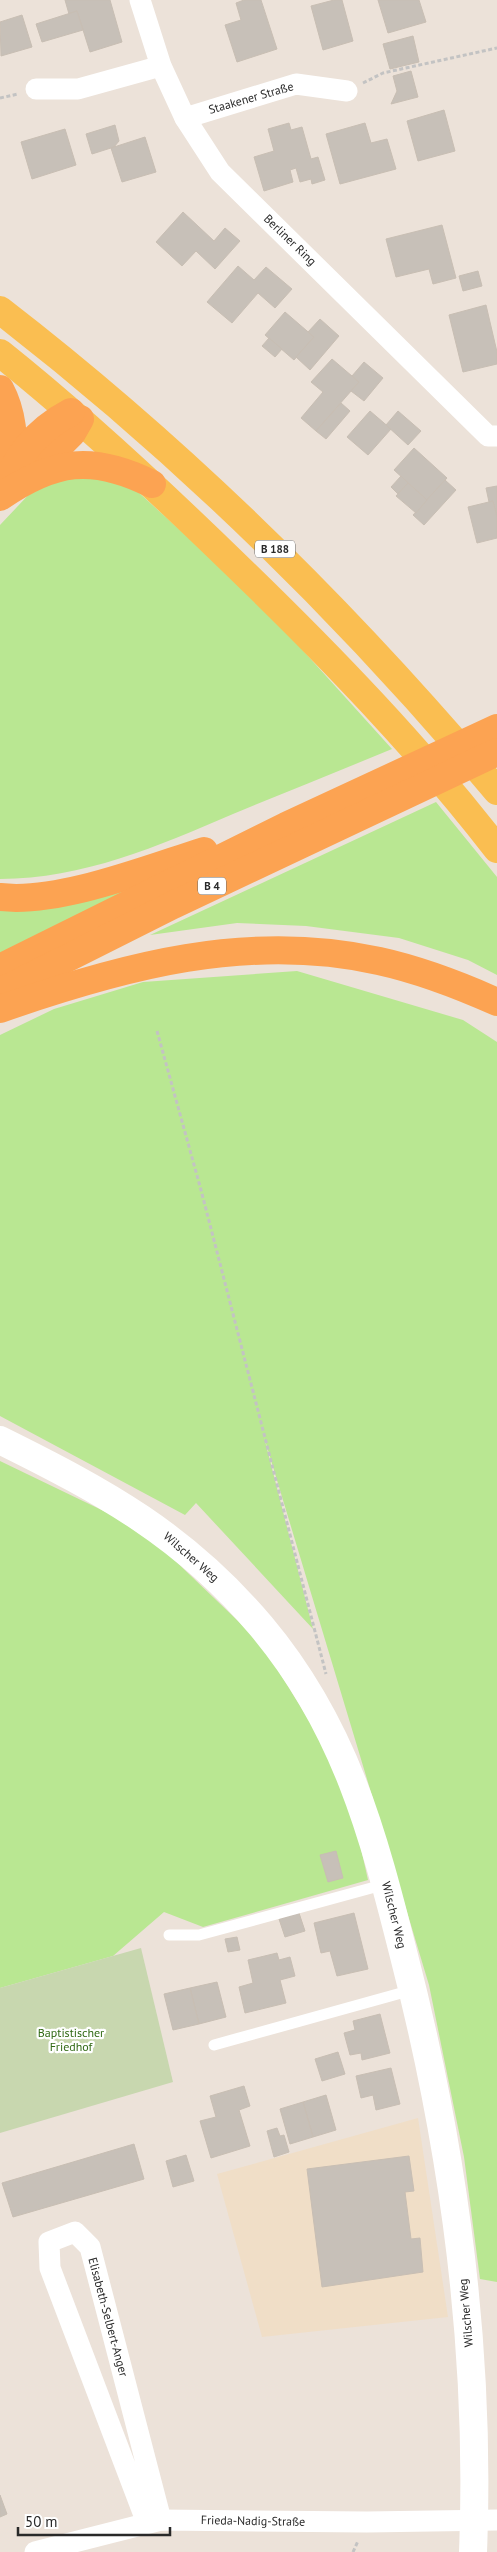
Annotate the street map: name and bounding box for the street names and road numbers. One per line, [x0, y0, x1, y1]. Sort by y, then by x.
street label: Staakener Straße [207, 78, 295, 117]
street label: Berliner Ring [261, 211, 320, 268]
road number: B 188 [255, 540, 295, 558]
road number: B 4 [198, 878, 226, 894]
street label: Wilscher Weg [160, 1528, 222, 1585]
street label: Wilscher Weg [379, 1880, 410, 1950]
street label: Elisabeth-Selbert-Anger [85, 2256, 132, 2378]
street label: Wilscher Weg [455, 2278, 476, 2348]
street label: Frieda-Nadig-Straße [201, 2512, 305, 2529]

